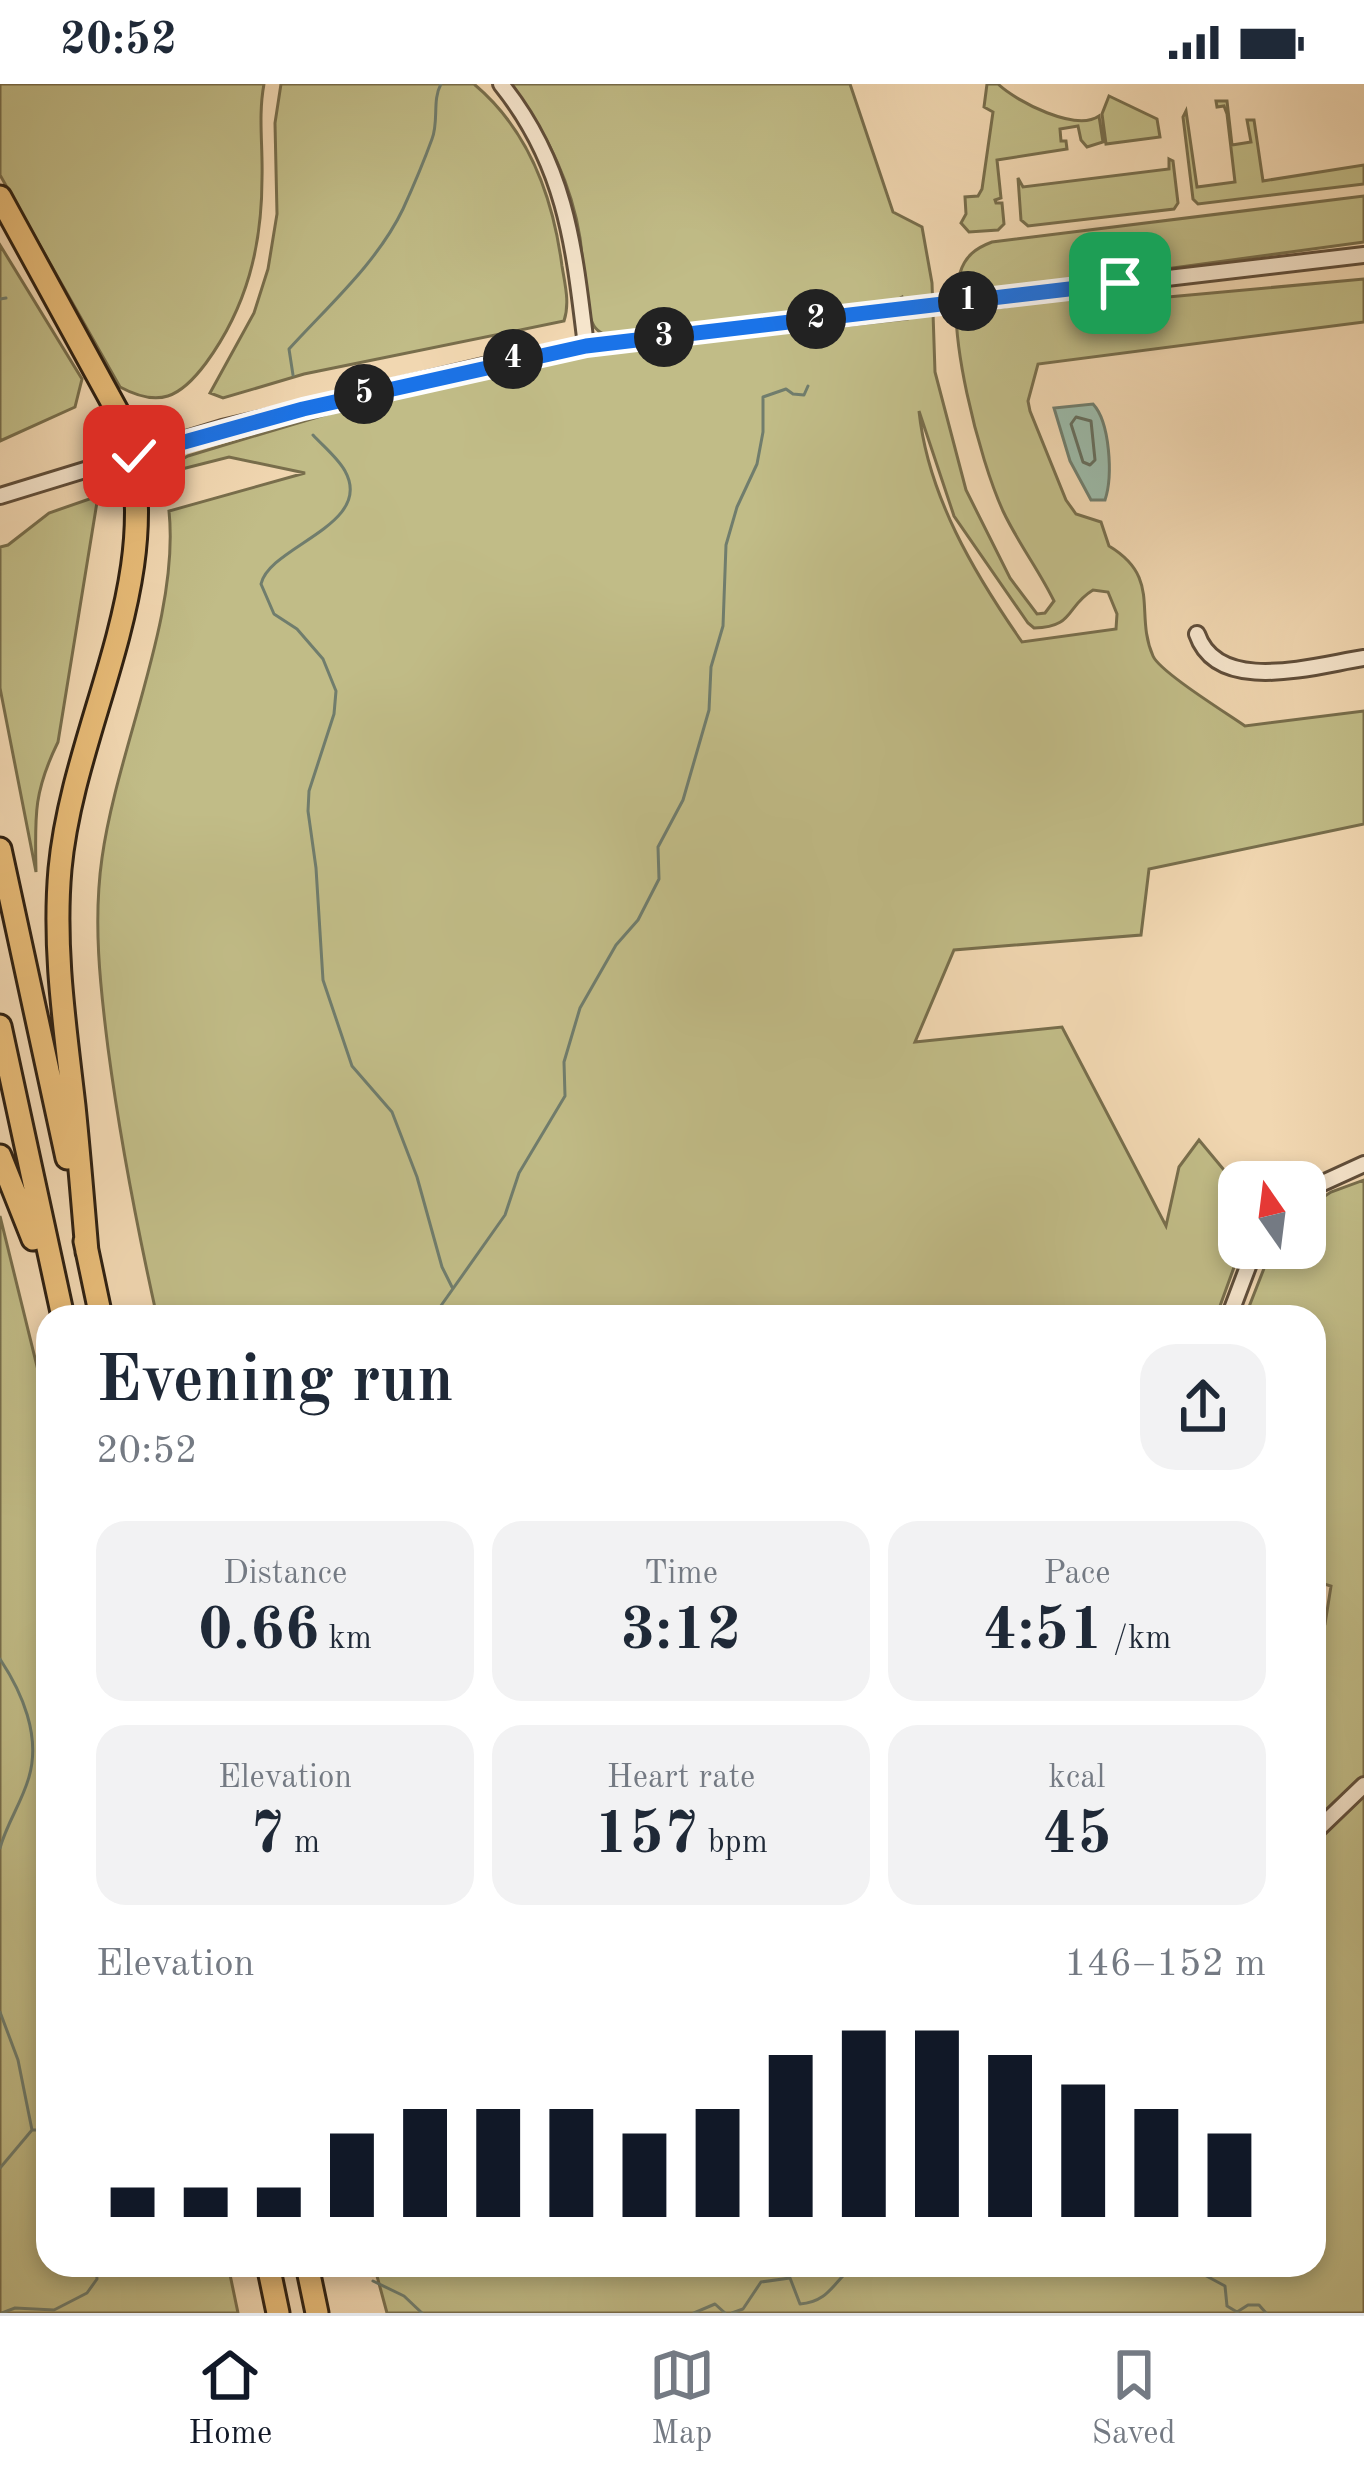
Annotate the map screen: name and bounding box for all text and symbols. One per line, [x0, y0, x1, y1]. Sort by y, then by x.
text: 20:52 [60, 19, 177, 64]
pin [1069, 232, 1171, 334]
icon: arrive [1087, 250, 1153, 316]
pin: 1 [938, 271, 998, 331]
text: 1 [958, 284, 978, 317]
pin: 2 [786, 289, 846, 349]
text: 2 [806, 302, 826, 335]
pin: 3 [634, 307, 694, 367]
text: 3 [654, 320, 674, 353]
pin: 4 [483, 329, 543, 389]
text: 4 [503, 342, 523, 375]
pin: 5 [334, 364, 394, 424]
text: 5 [354, 377, 374, 410]
pin [83, 405, 185, 507]
icon: check [101, 423, 167, 489]
north arrow [1218, 1161, 1326, 1269]
map controls [1218, 1161, 1326, 1269]
button: share [1140, 1344, 1266, 1470]
text: Evening run [96, 1350, 454, 1416]
text: 20:52 [96, 1432, 197, 1471]
text: Distance [223, 1558, 347, 1591]
text: Time [644, 1558, 718, 1591]
text: Pace [1044, 1558, 1110, 1591]
text: 0.66 [198, 1602, 319, 1662]
text: 3:12 [620, 1602, 742, 1662]
text: 4:51 [983, 1602, 1104, 1662]
text: km [319, 1623, 372, 1656]
text: /km [1104, 1623, 1171, 1656]
text: Elevation [218, 1762, 352, 1795]
text: Heart rate [607, 1762, 755, 1795]
text: kcal [1049, 1762, 1105, 1795]
text: 7 [250, 1806, 285, 1866]
text: 157 [594, 1806, 698, 1866]
text: 45 [1042, 1806, 1112, 1866]
text: m [285, 1827, 320, 1860]
text: bpm [698, 1827, 768, 1860]
text: Elevation [96, 1945, 255, 1984]
text: 146–152 m [1064, 1945, 1266, 1984]
tab: Home [188, 2342, 272, 2455]
tab: Map [649, 2342, 715, 2455]
tab: Saved [1092, 2342, 1176, 2455]

